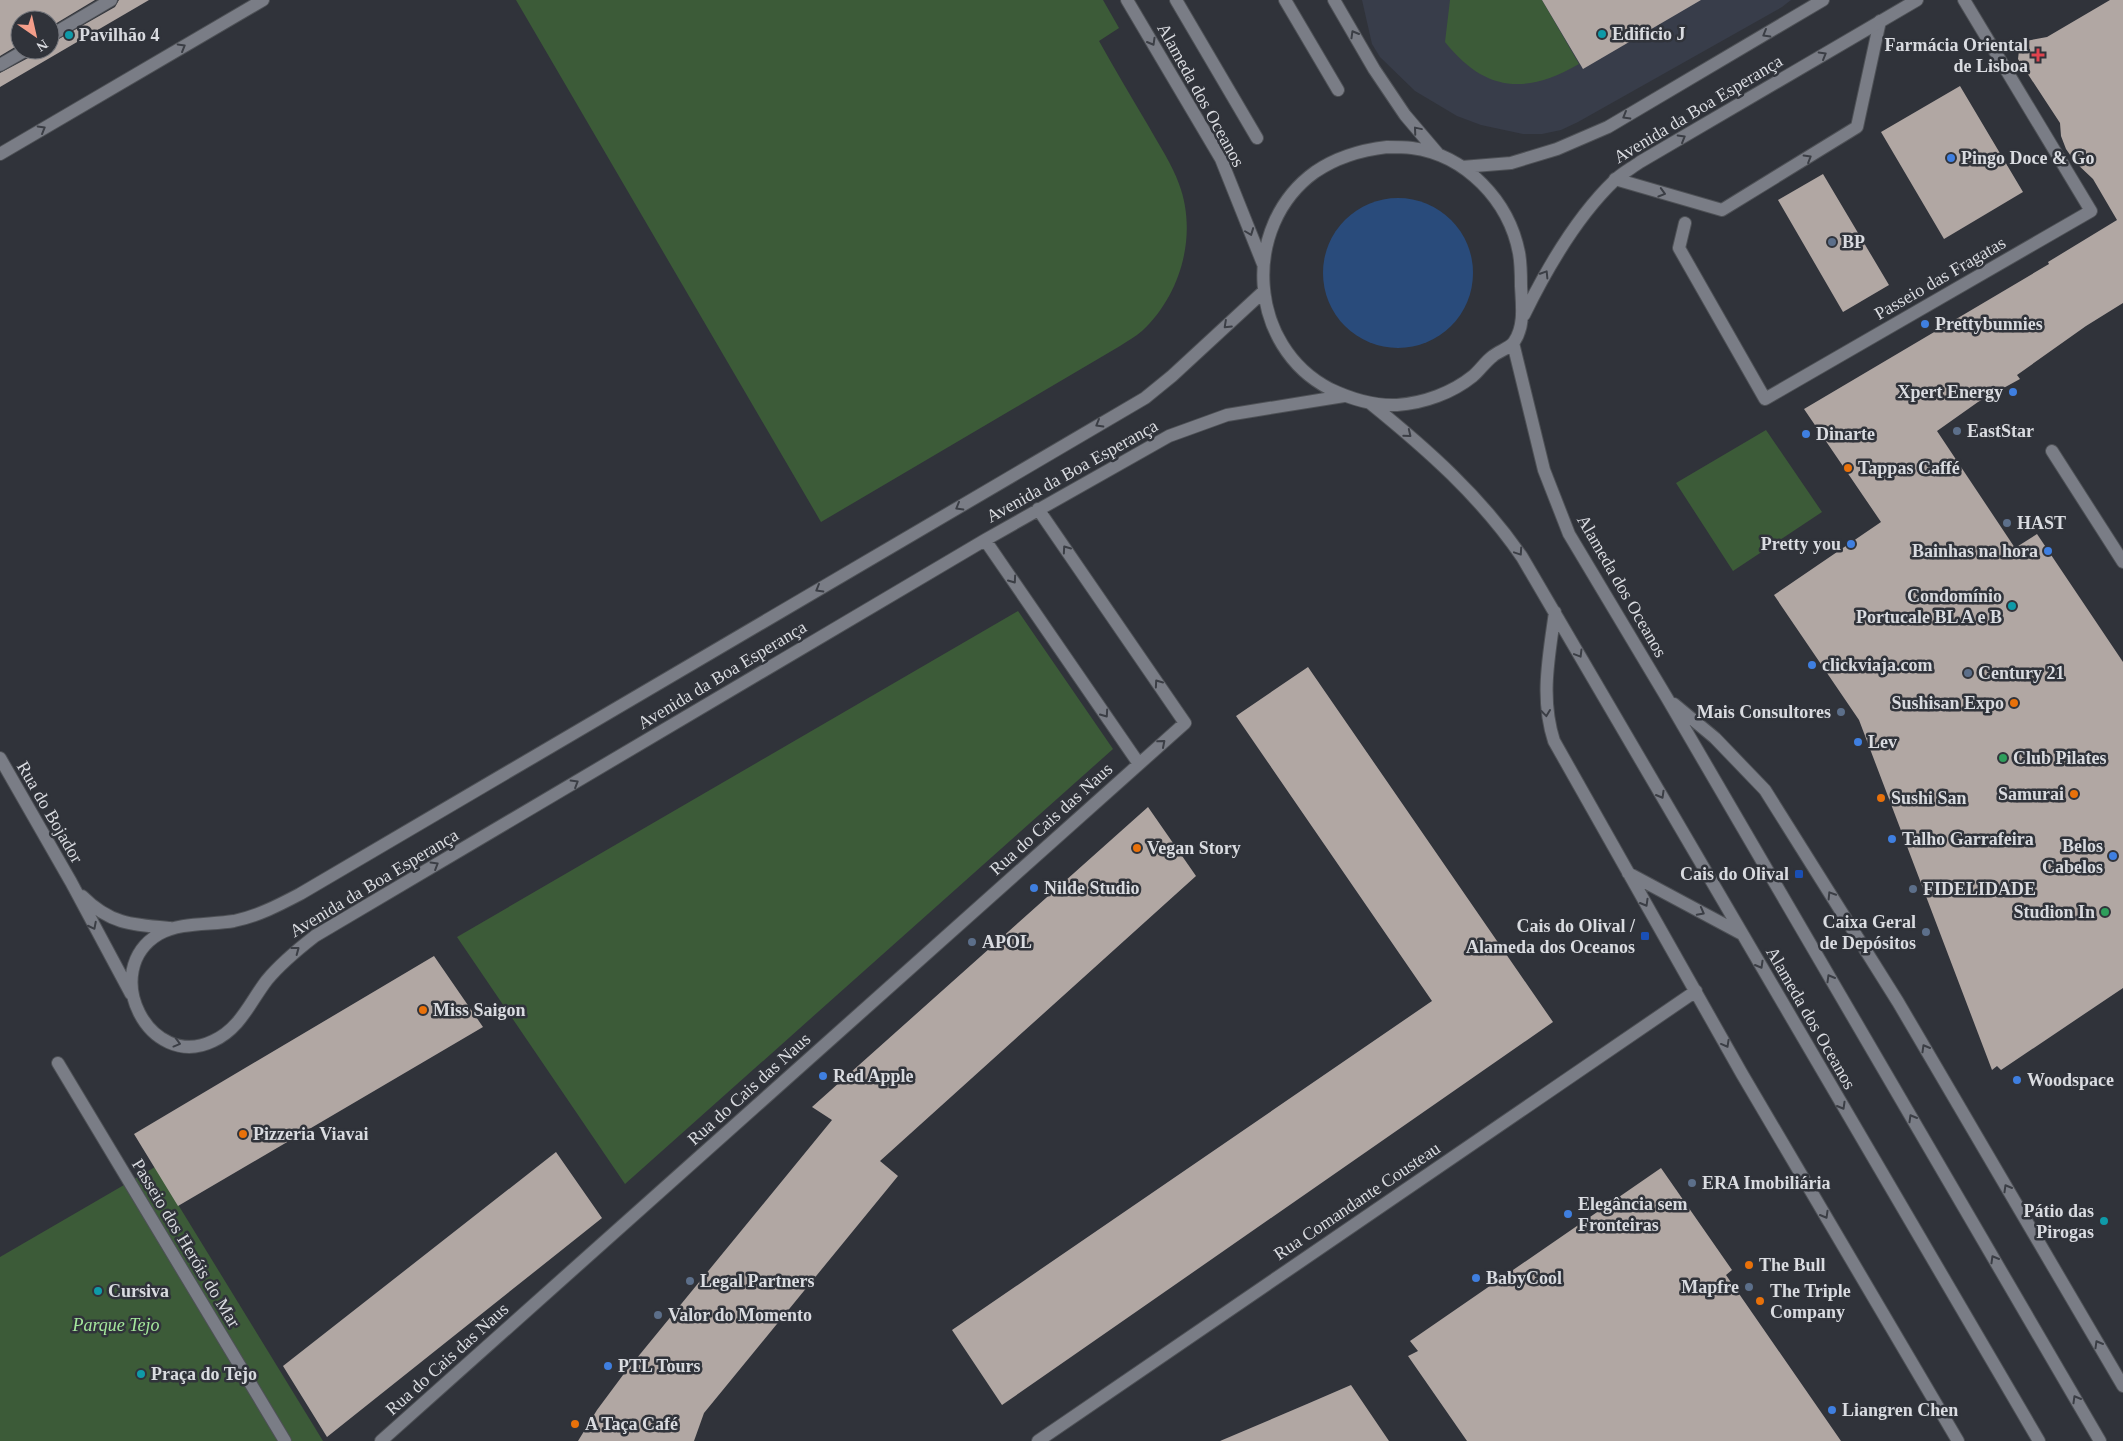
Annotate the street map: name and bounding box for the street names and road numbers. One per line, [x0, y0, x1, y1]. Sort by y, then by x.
street label: Alameda dos Oceanos [1153, 20, 1249, 170]
street label: Avenida da Boa Esperança [1610, 51, 1786, 167]
street label: Passeio das Fragatas [1871, 232, 2009, 324]
street label: Avenida da Boa Esperança [983, 415, 1161, 527]
street label: Alameda dos Oceanos [1573, 511, 1671, 661]
street label: Avenida da Boa Esperança [634, 617, 810, 733]
street label: Rua do Bojador [13, 758, 87, 866]
street label: Rua do Cais das Naus [986, 759, 1116, 879]
street label: Avenida da Boa Esperança [286, 825, 462, 941]
street label: Alameda dos Oceanos [1762, 943, 1860, 1093]
street label: Rua do Cais das Naus [684, 1029, 814, 1149]
street label: Rua Comandante Cousteau [1270, 1138, 1444, 1264]
street label: Passeio dos Heróis do Mar [128, 1155, 244, 1331]
street label: Rua do Cais das Naus [382, 1299, 512, 1419]

